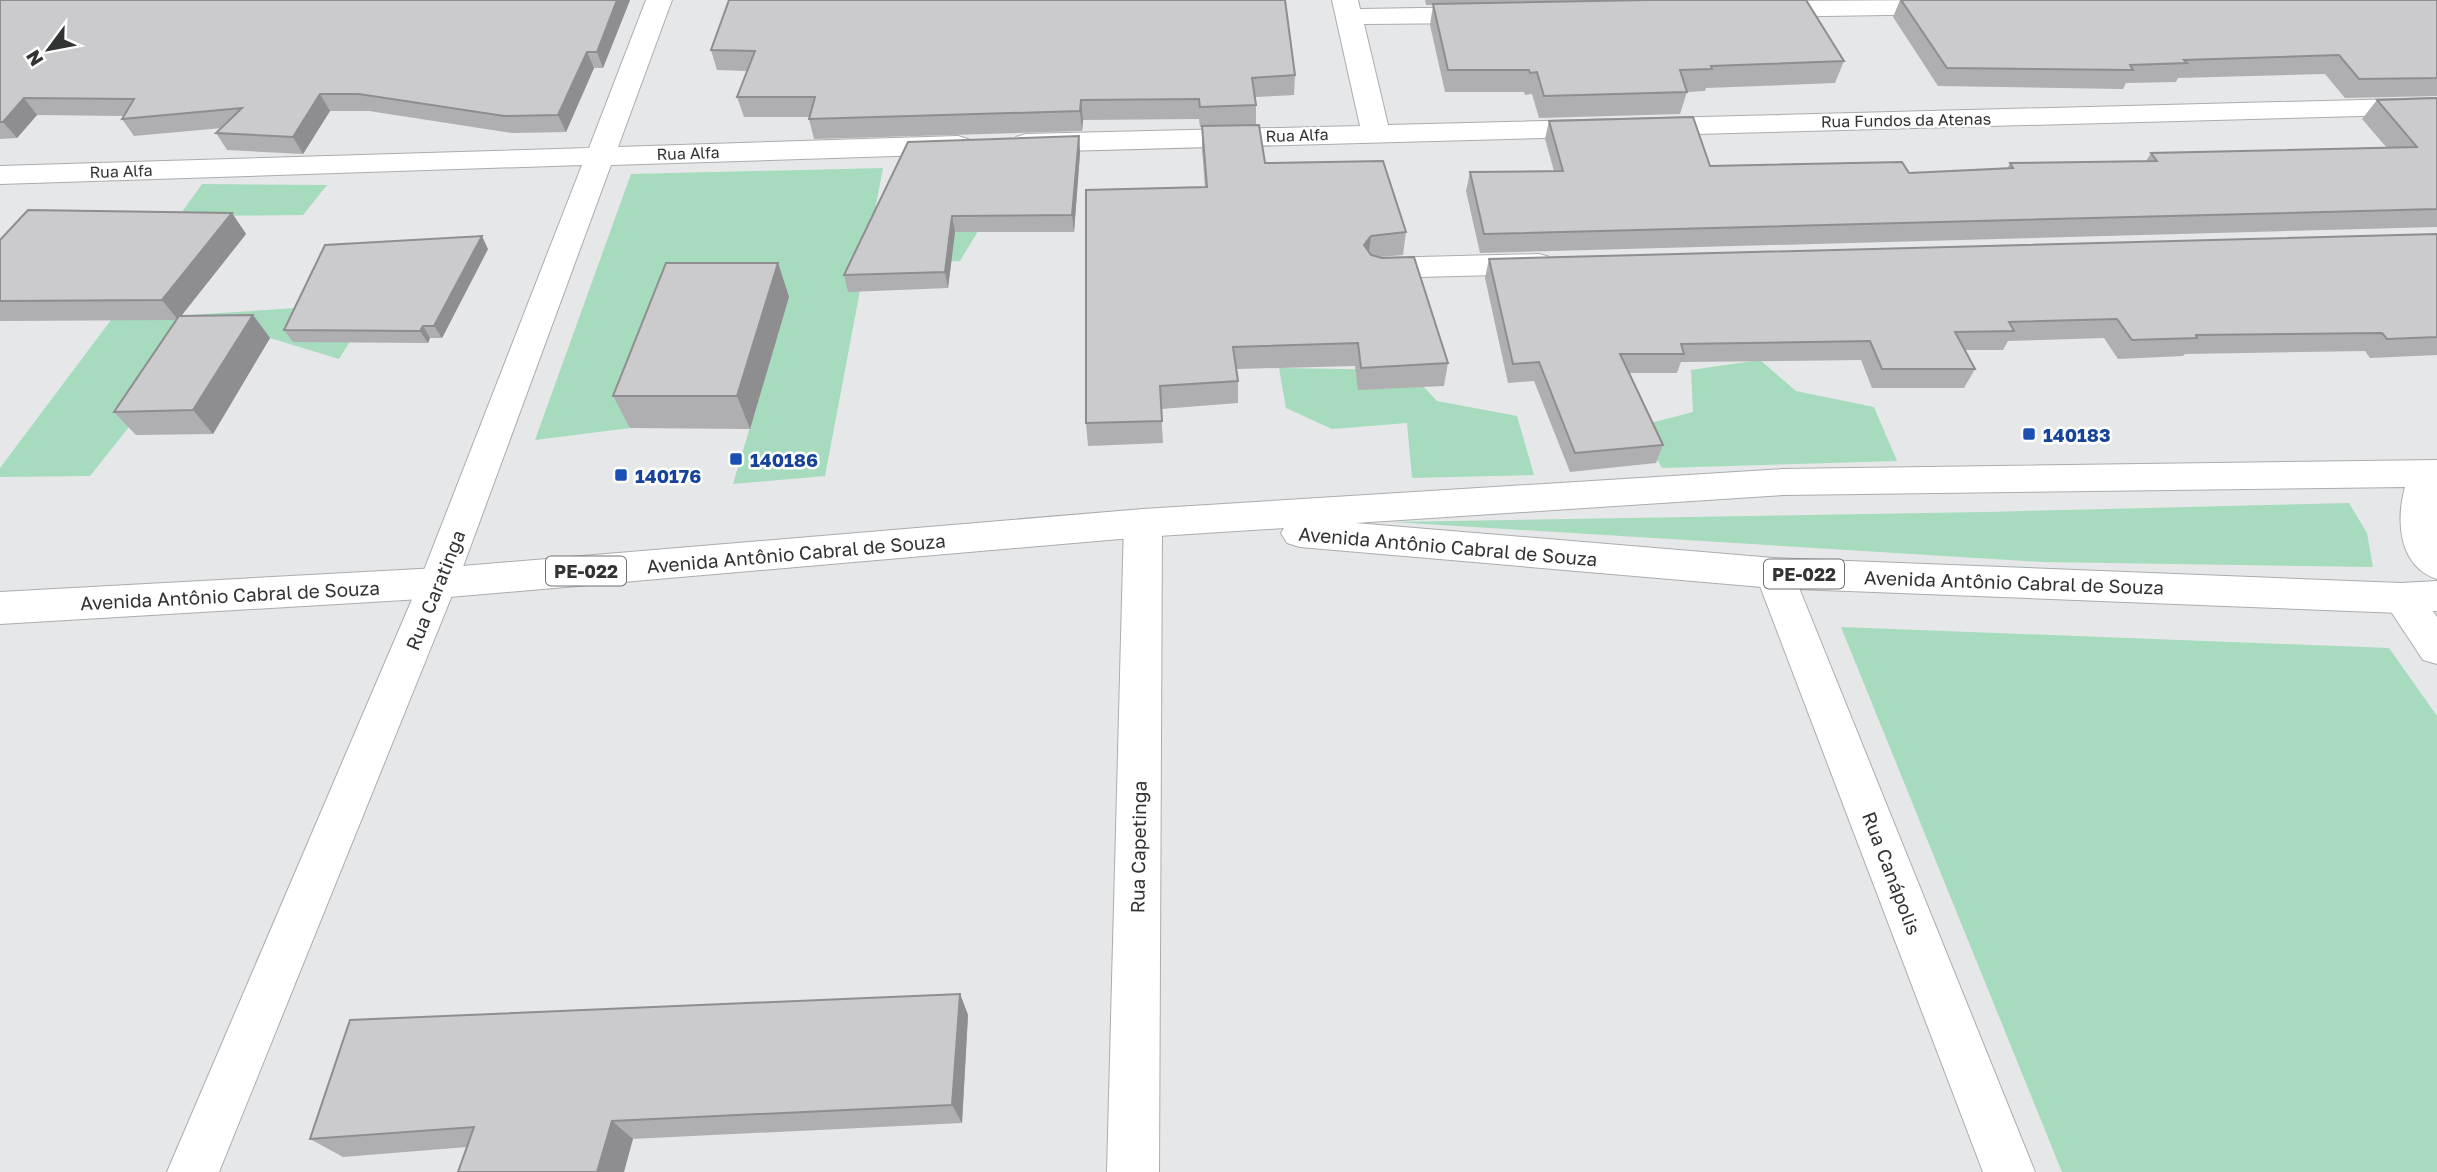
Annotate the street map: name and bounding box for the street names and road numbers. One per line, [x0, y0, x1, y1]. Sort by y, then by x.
street label: Rua Fundos da Atenas [1821, 109, 1991, 131]
street label: Rua Alfa [1265, 124, 1329, 146]
street label: Rua Alfa [656, 142, 720, 164]
street label: Rua Alfa [89, 160, 153, 182]
street label: Avenida Antônio Cabral de Souza [1298, 521, 1598, 571]
street label: Rua Caratinga [400, 526, 470, 654]
street label: Avenida Antônio Cabral de Souza [646, 528, 946, 578]
road number: PE-022 [546, 556, 626, 586]
road number: PE-022 [1764, 560, 1844, 588]
street label: Avenida Antônio Cabral de Souza [1864, 565, 2164, 599]
street label: Avenida Antônio Cabral de Souza [80, 576, 380, 614]
street label: Rua Capetinga [1125, 780, 1151, 914]
street label: Rua Canápolis [1858, 808, 1926, 938]

